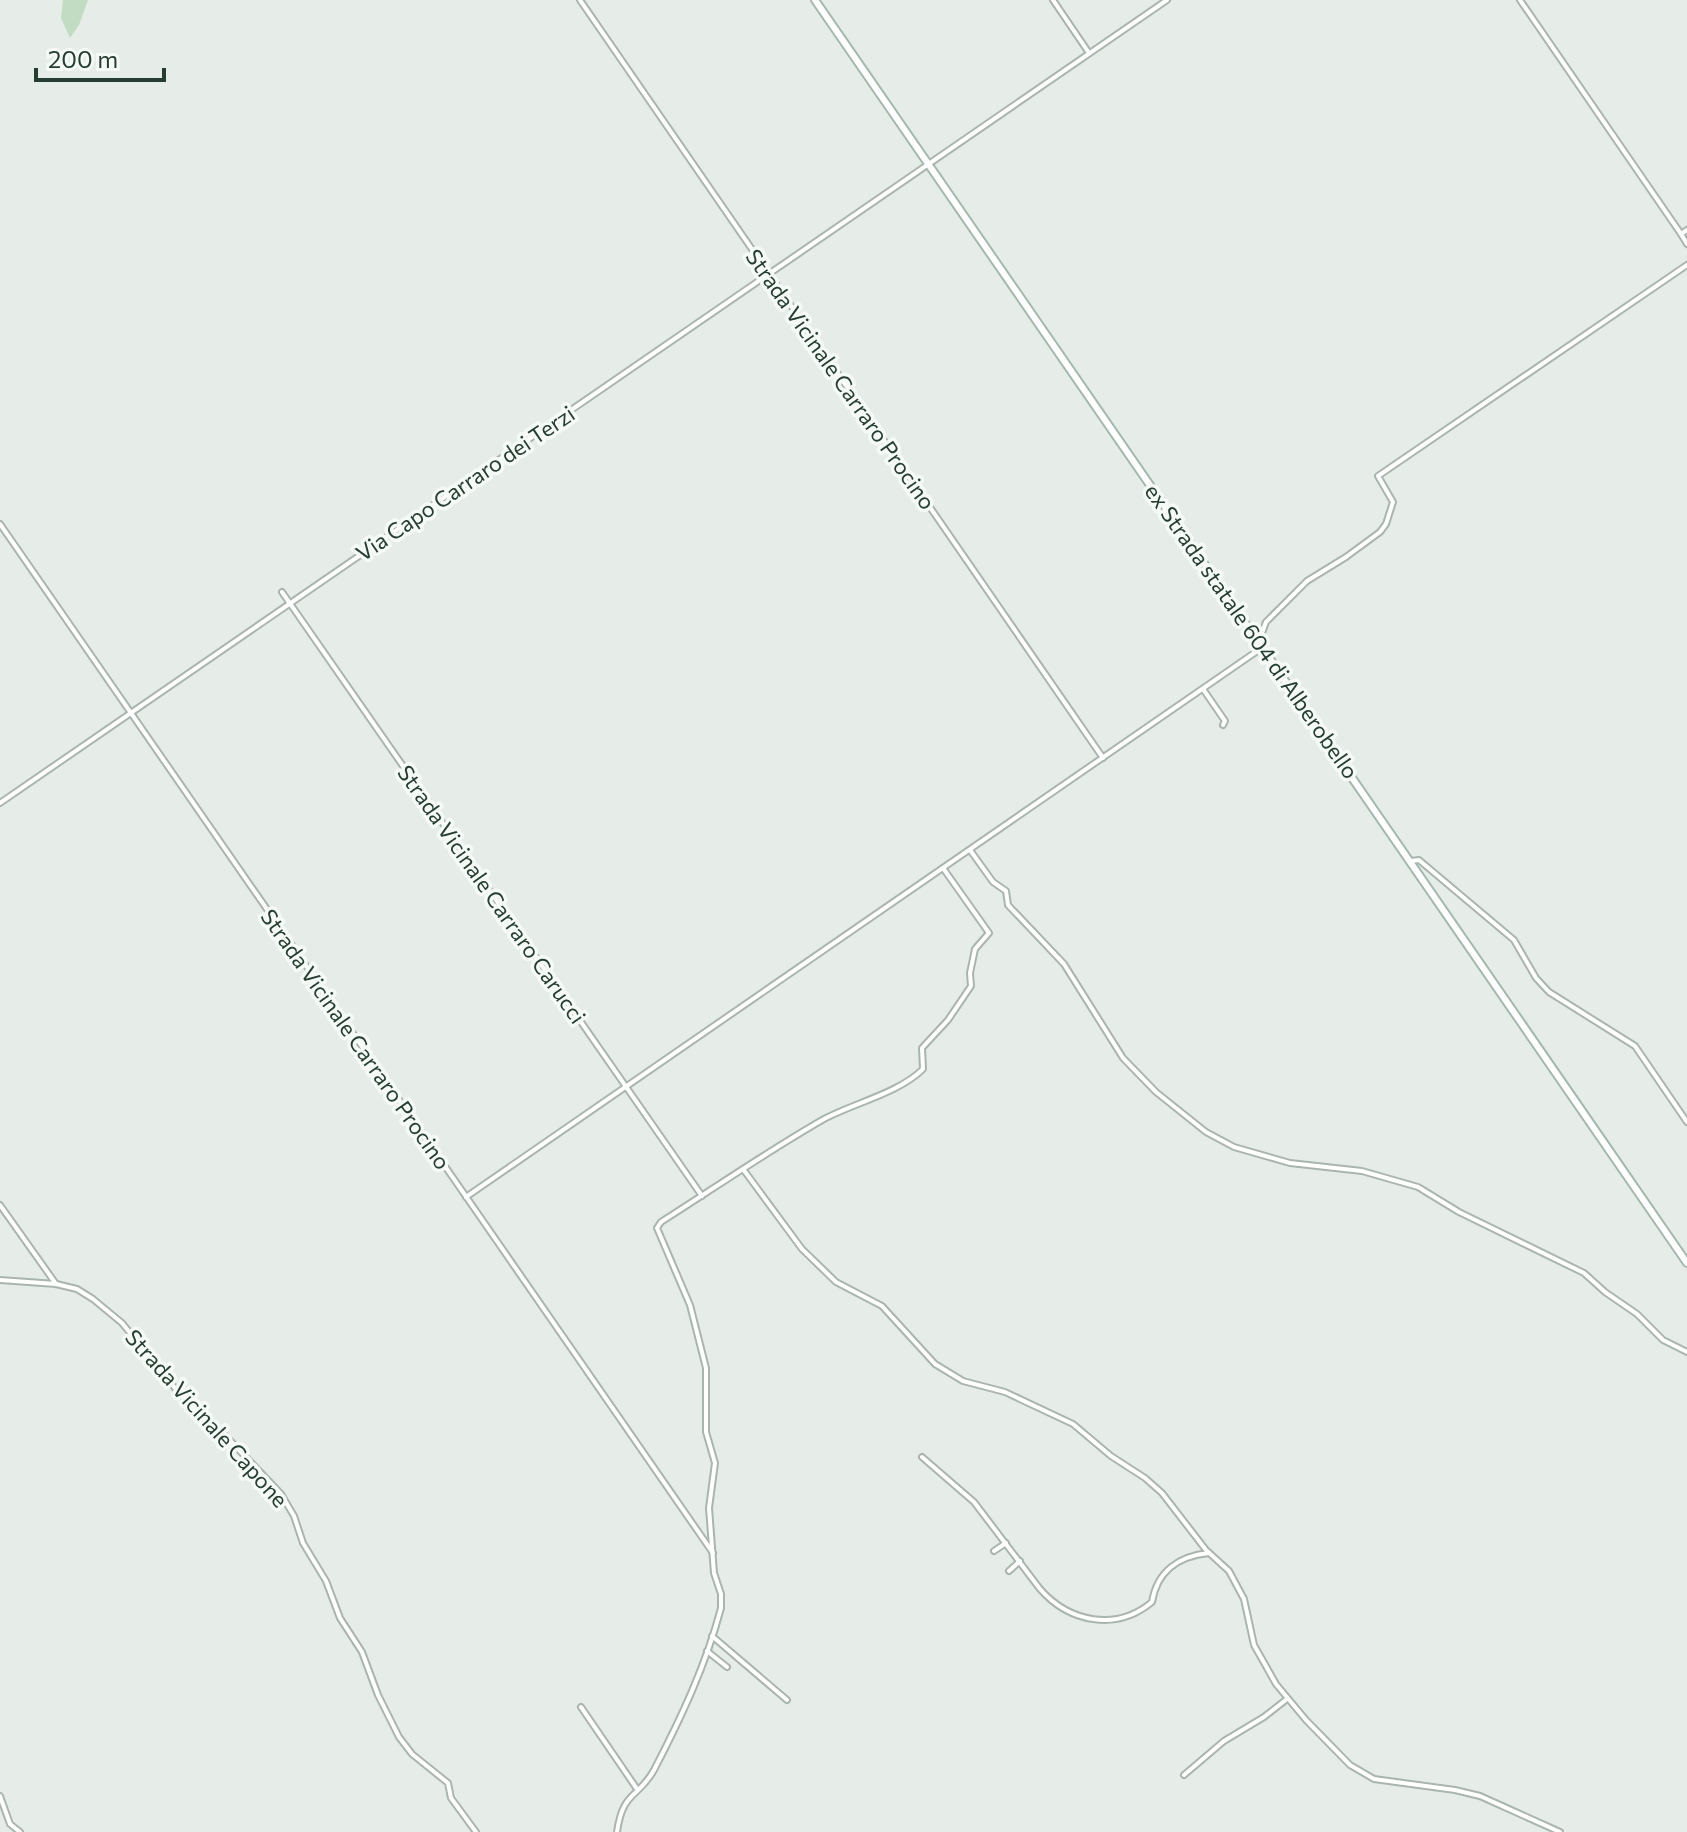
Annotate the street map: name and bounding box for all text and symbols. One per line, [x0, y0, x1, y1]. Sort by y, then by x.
scale bar [36, 32, 164, 82]
text: 200 m [48, 44, 118, 73]
street label: Strada Vicinale Carraro Procino [741, 244, 941, 514]
street label: Via Capo Carraro dei Terzi [350, 400, 580, 566]
street label: ex Strada statale 604 di Alberobello [1140, 478, 1364, 784]
street label: Strada Vicinale Carraro Carucci [392, 760, 592, 1028]
street label: Strada Vicinale Carraro Procino [256, 904, 456, 1174]
street label: Strada Vicinale Capone [120, 1324, 294, 1512]

